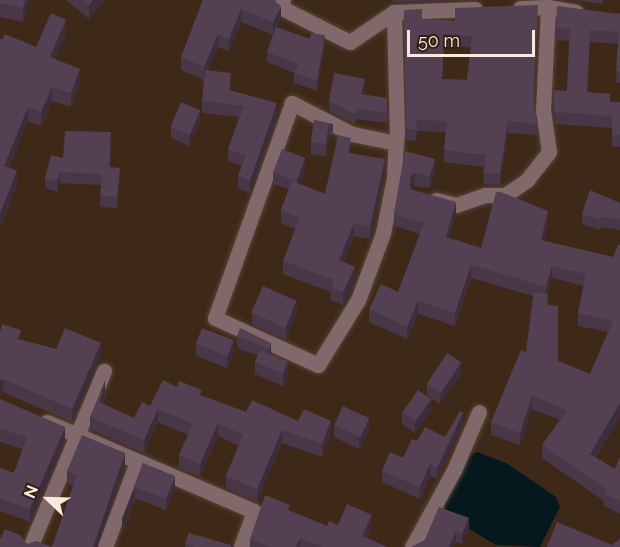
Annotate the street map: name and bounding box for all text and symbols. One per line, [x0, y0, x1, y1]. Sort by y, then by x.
scale bar [410, 18, 538, 56]
text: 50 m [418, 30, 460, 51]
north arrow [18, 469, 78, 529]
text: N [20, 482, 42, 501]

